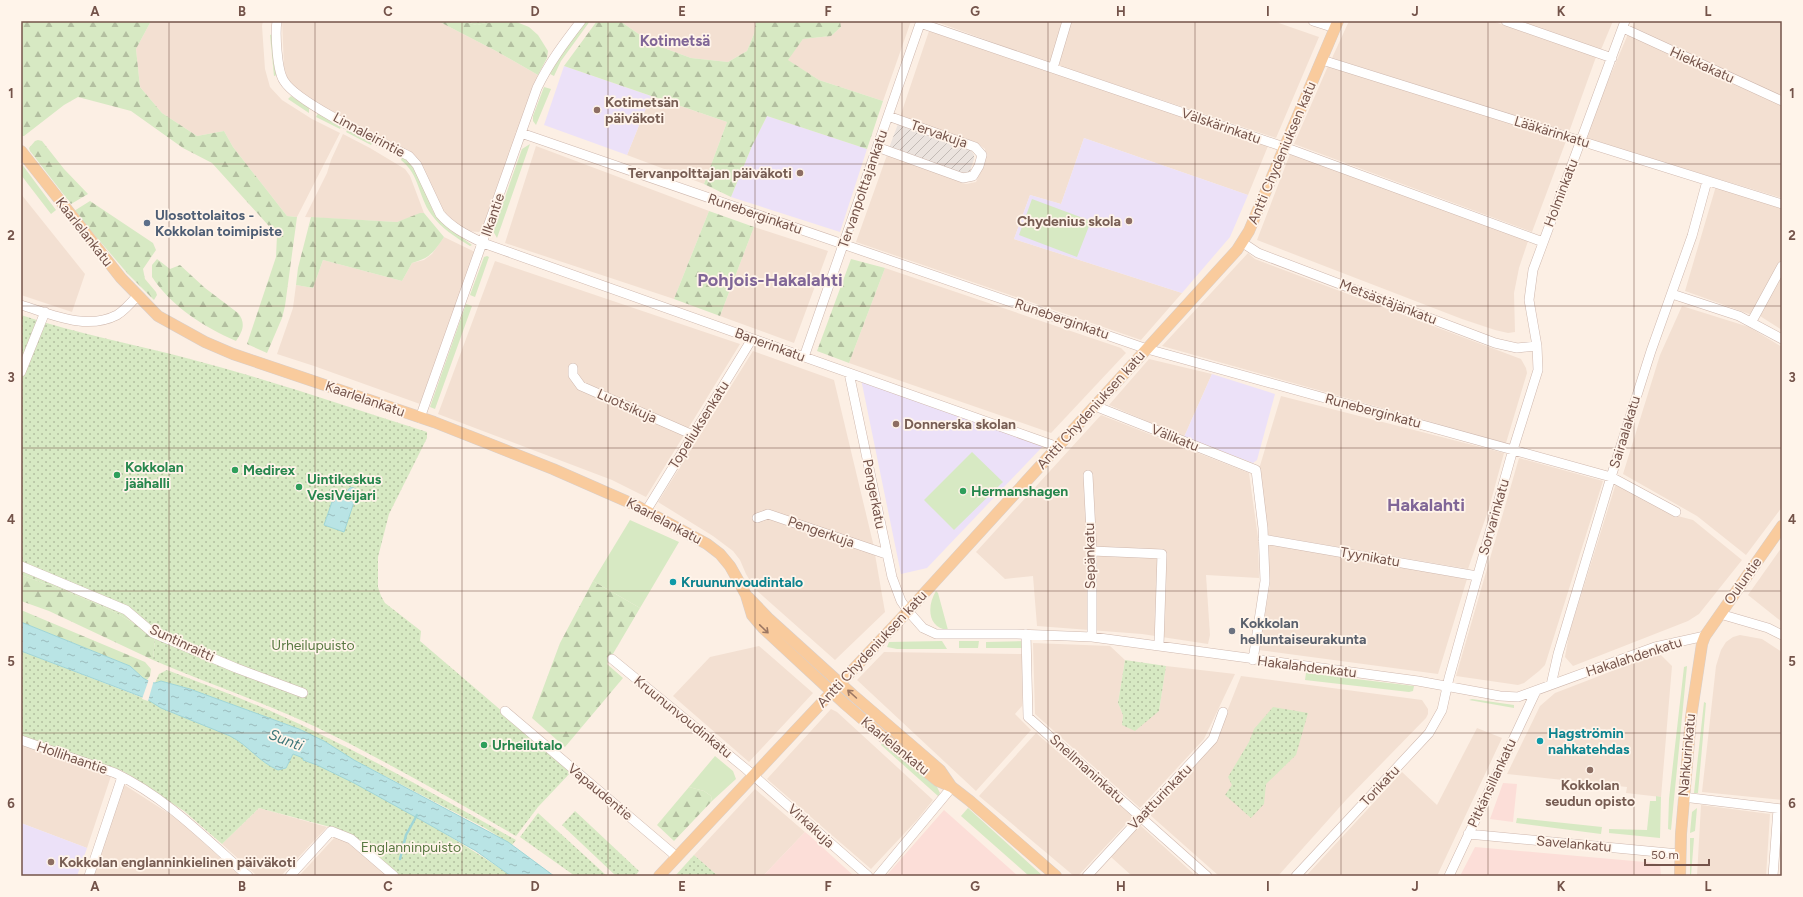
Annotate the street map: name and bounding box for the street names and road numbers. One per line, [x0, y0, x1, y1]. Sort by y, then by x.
street label: Hiekkakatu [1667, 43, 1737, 87]
street label: Antti Chydeniuksen katu [1244, 79, 1320, 227]
street label: Välskärinkatu [1179, 104, 1263, 148]
street label: Linnaleirintie [330, 109, 408, 161]
street label: Lääkärinkatu [1512, 112, 1592, 152]
street label: Tervakuja [908, 116, 970, 152]
street label: Tervanpolttajankatu [835, 128, 891, 250]
street label: Holminkatu [1540, 157, 1582, 229]
street label: Runeberginkatu [706, 190, 804, 238]
street label: Ilkantie [478, 191, 508, 239]
street label: Kaarlelankatu [52, 194, 116, 270]
street label: Metsästäjänkatu [1337, 276, 1439, 328]
street label: Runeberginkatu [1013, 295, 1111, 343]
street label: Banerinkatu [732, 324, 808, 366]
street label: Antti Chydeniuksen katu [1033, 347, 1149, 473]
street label: Kaarlelankatu [323, 377, 407, 421]
street label: Topeliuksenkatu [665, 378, 733, 472]
street label: Luotsikuja [594, 385, 660, 427]
street label: Runeberginkatu [1323, 390, 1423, 432]
street label: Sairaalakatu [1606, 394, 1644, 470]
street label: Välikatu [1149, 421, 1201, 455]
street label: Pengerkatu [859, 458, 889, 530]
street label: Sorvarinkatu [1475, 477, 1513, 557]
street label: Kaarlelankatu [623, 494, 705, 548]
street label: Pengerkuja [785, 513, 857, 551]
street label: Sepänkatu [1081, 523, 1099, 589]
street label: Tyynikatu [1339, 543, 1401, 571]
street label: Ouluntie [1721, 554, 1766, 608]
street label: Antti Chydeniuksen katu [813, 587, 931, 711]
street label: Suntinraitti [147, 621, 217, 665]
street label: Hakalahdenkatu [1584, 633, 1684, 681]
street label: Hakalahdenkatu [1256, 652, 1358, 682]
street label: Kruununvoudinkatu [630, 672, 736, 762]
street label: Kaarlelankatu [857, 713, 933, 779]
street label: Nahkurinkatu [1675, 713, 1699, 797]
street label: Snellmaninkatu [1046, 731, 1128, 807]
street label: Pitkänsillankatu [1464, 736, 1520, 830]
street label: Hollihaantie [34, 738, 110, 778]
street label: Vapaudentie [564, 760, 636, 824]
street label: Vaatturinkatu [1125, 761, 1195, 833]
street label: Torikatu [1357, 762, 1403, 810]
street label: Virkakuja [784, 801, 838, 851]
street label: Savelankatu [1536, 832, 1612, 856]

